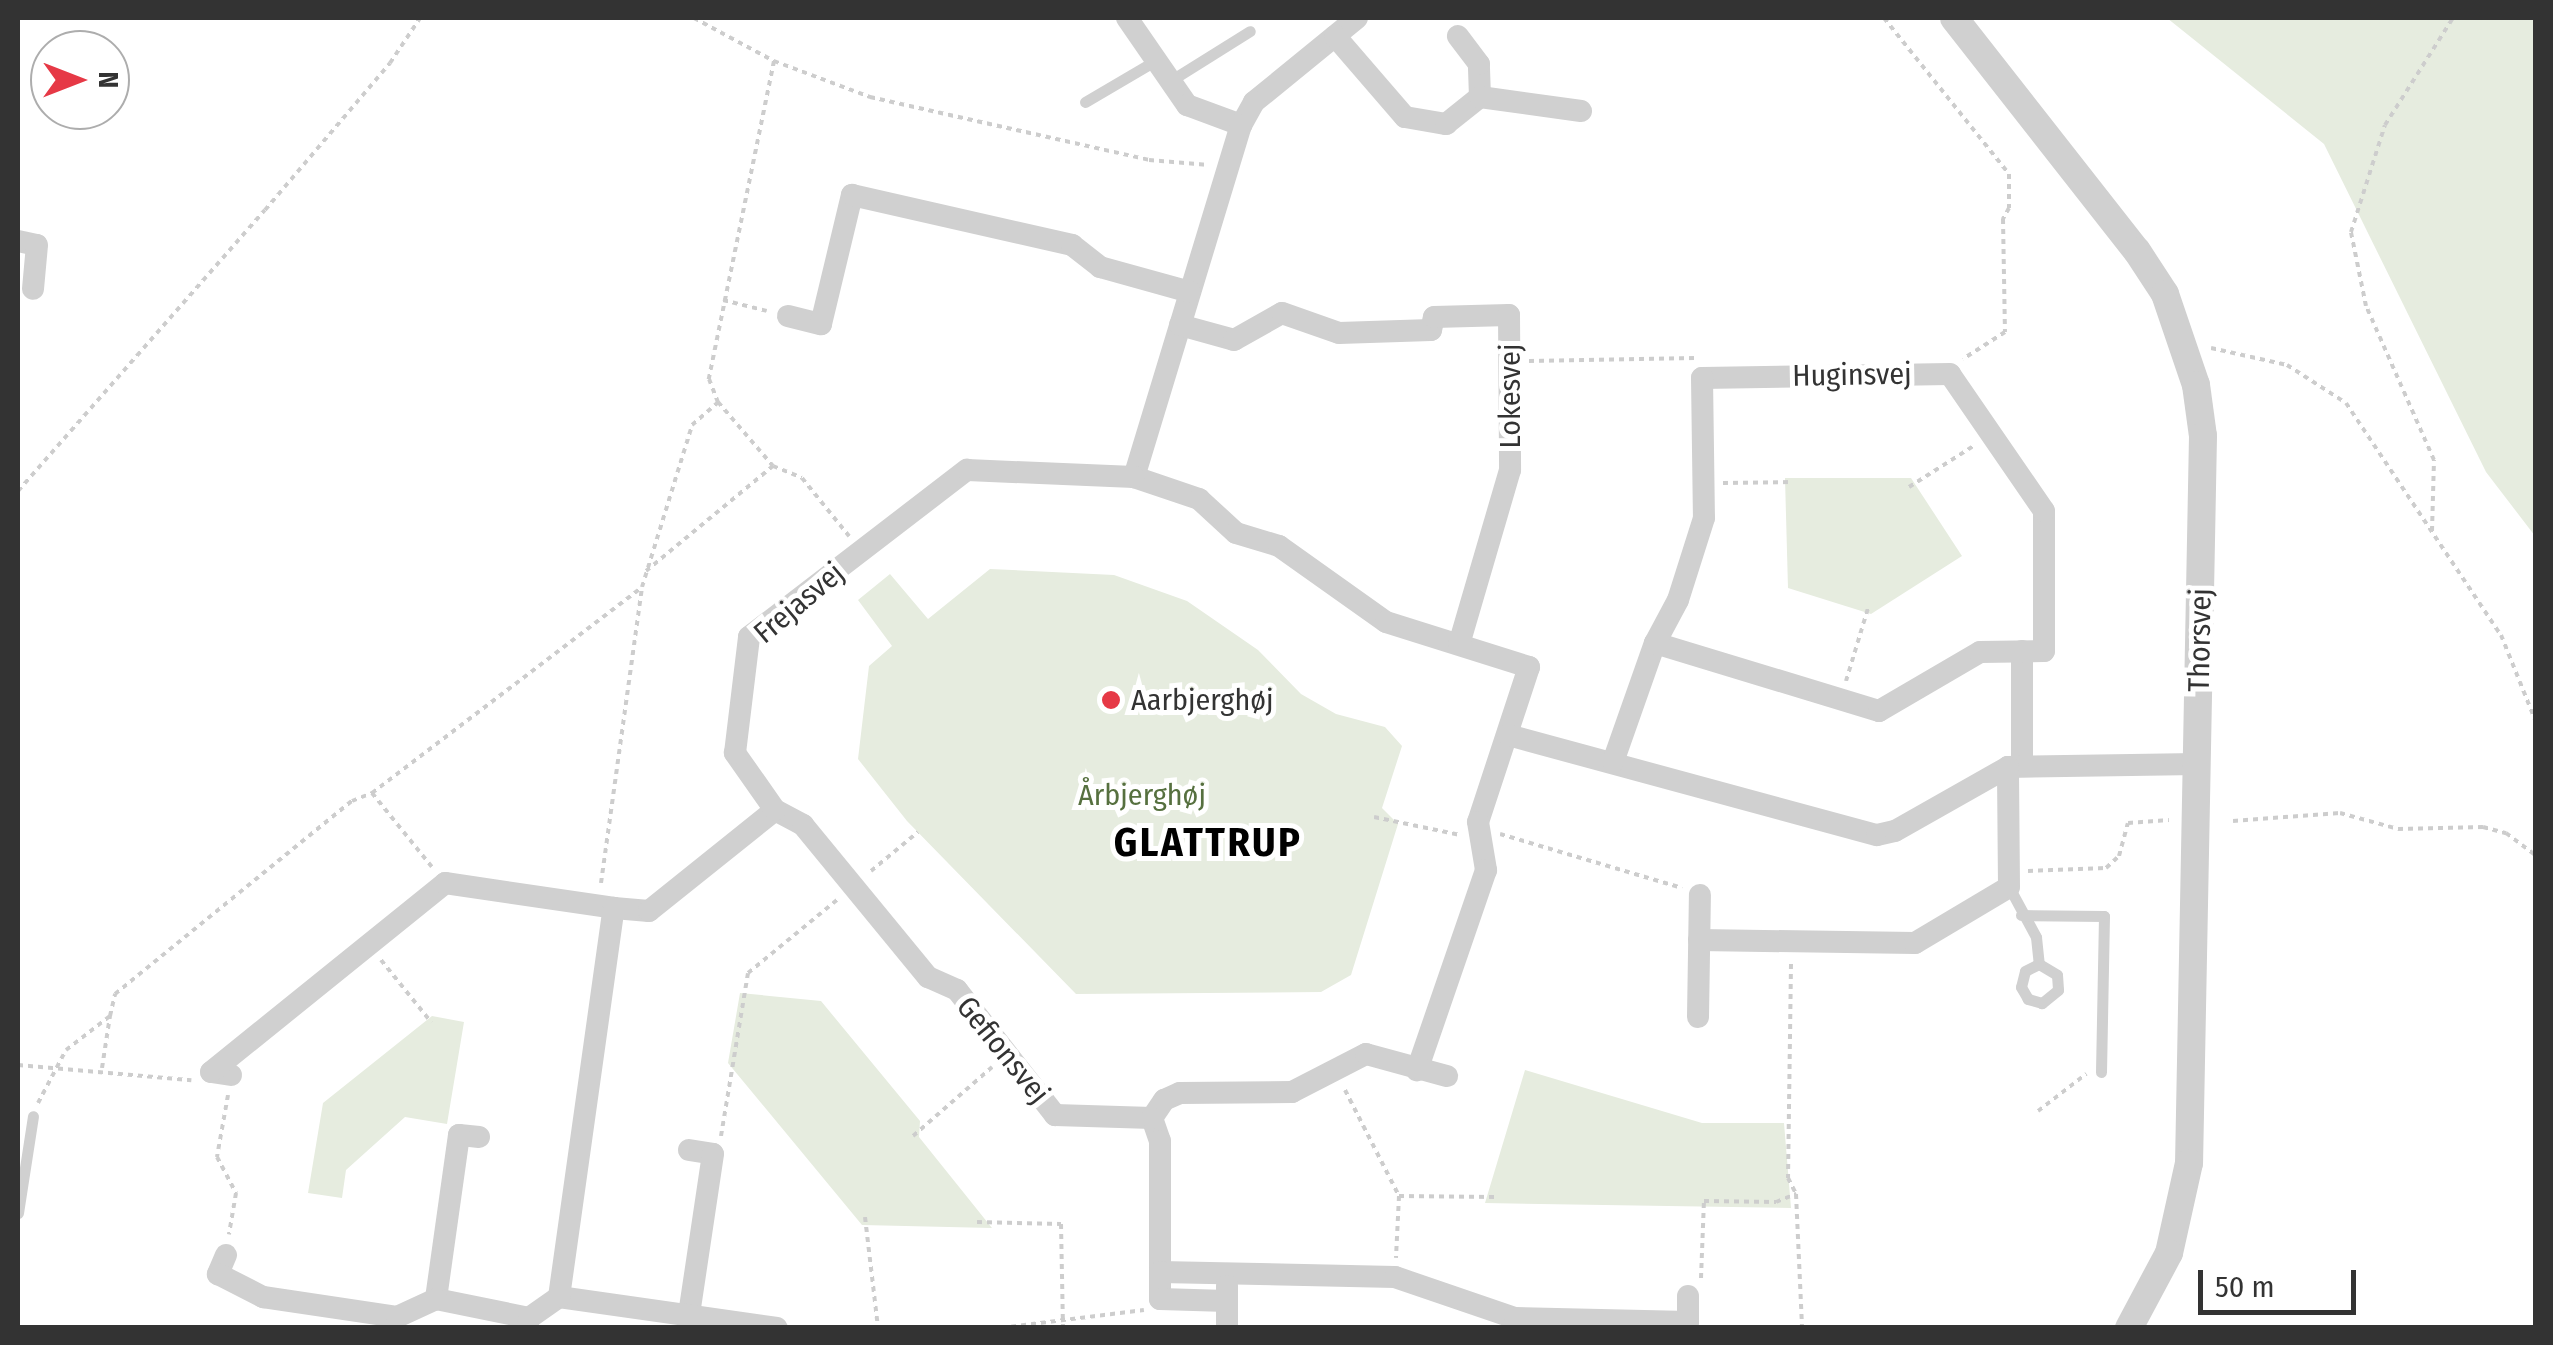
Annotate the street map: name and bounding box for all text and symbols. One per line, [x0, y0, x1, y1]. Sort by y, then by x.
north arrow [30, 30, 130, 130]
text: N [92, 72, 125, 88]
street label: Lokesvej [1492, 344, 1528, 448]
street label: Huginsvej [1792, 356, 1912, 394]
street label: Frejasvej [747, 555, 851, 651]
street label: Thorsvej [2181, 588, 2219, 692]
place label: Aarbjerghøj [1131, 682, 1274, 718]
marker: Aarbjerghøj [1100, 689, 1122, 711]
park label: Årbjerghøj [1078, 777, 1206, 813]
district label: GLATTRUP [1114, 819, 1302, 867]
street label: Gefionsvej [949, 989, 1057, 1111]
scale bar [2203, 1250, 2360, 1312]
text: 50 m [2215, 1269, 2275, 1305]

